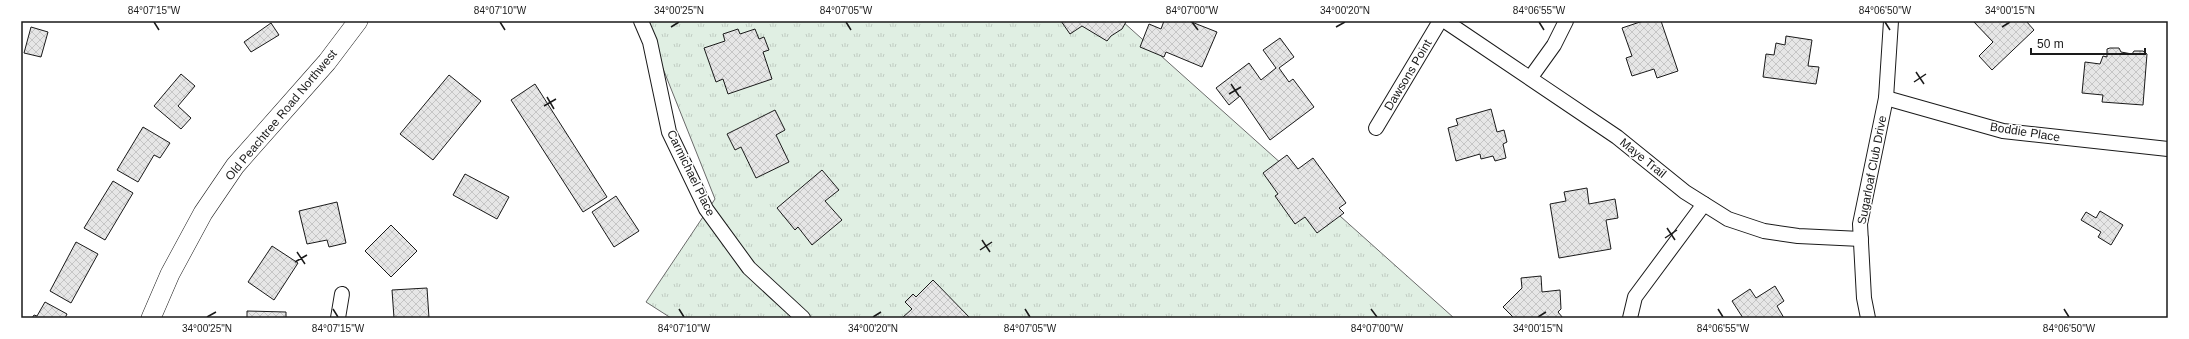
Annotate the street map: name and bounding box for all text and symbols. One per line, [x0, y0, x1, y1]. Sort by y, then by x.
text: 84°07'15"W [128, 5, 181, 16]
text: 84°07'10"W [474, 5, 527, 16]
text: 34°00'25"N [654, 5, 704, 16]
text: 84°07'05"W [820, 5, 873, 16]
text: 84°07'00"W [1166, 5, 1219, 16]
text: 34°00'20"N [1320, 5, 1370, 16]
text: 84°06'55"W [1513, 5, 1566, 16]
text: 84°06'50"W [1859, 5, 1912, 16]
text: 34°00'15"N [1985, 5, 2035, 16]
scale bar [2031, 30, 2145, 56]
street label: Dawsons Point [1381, 37, 1435, 113]
text: 50 m [2037, 37, 2064, 51]
street label: Old Peachtree Road Northwest [222, 46, 340, 183]
street label: Sugarloaf Club Drive [1855, 114, 1889, 226]
street label: Boddie Place [1989, 120, 2061, 144]
street label: Carmichael Place [664, 128, 718, 219]
street label: Maye Trail [1617, 135, 1669, 181]
text: 34°00'25"N [182, 323, 232, 334]
text: 84°07'15"W [312, 323, 365, 334]
text: 84°07'10"W [658, 323, 711, 334]
text: 34°00'20"N [848, 323, 898, 334]
text: 84°07'05"W [1004, 323, 1057, 334]
text: 84°07'00"W [1351, 323, 1404, 334]
text: 34°00'15"N [1513, 323, 1563, 334]
text: 84°06'55"W [1697, 323, 1750, 334]
text: 84°06'50"W [2043, 323, 2096, 334]

